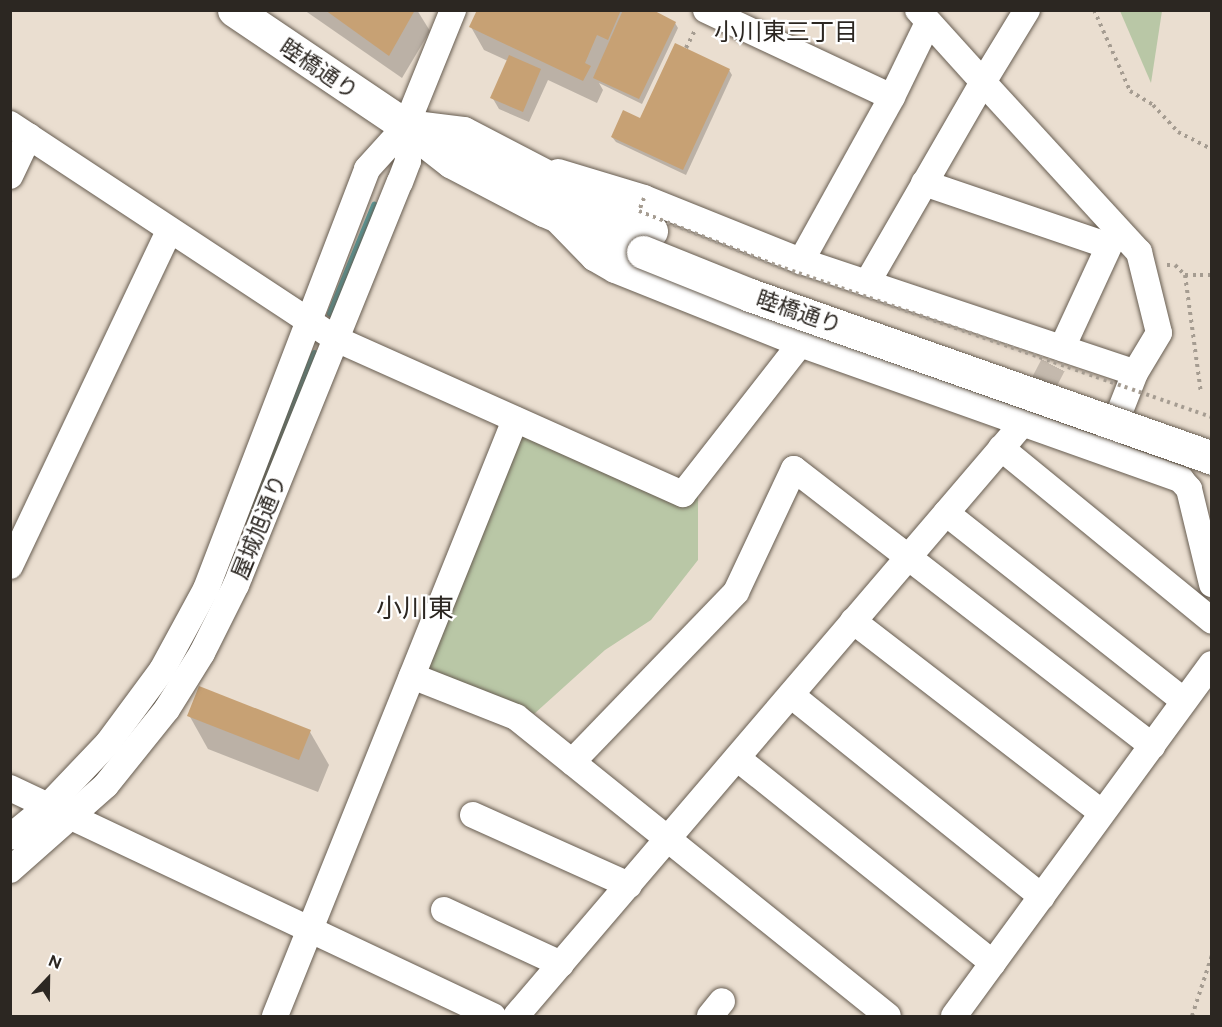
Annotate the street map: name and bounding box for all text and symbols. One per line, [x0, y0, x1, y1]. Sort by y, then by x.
district label: 小川東三丁目 [714, 18, 858, 46]
street label: 睦橋通り [275, 33, 363, 105]
street label: 睦橋通り [753, 285, 845, 339]
street label: 屋城旭通り [226, 471, 292, 583]
district label: 小川東 [376, 593, 454, 625]
north arrow [18, 949, 78, 1009]
text: N [46, 951, 64, 973]

